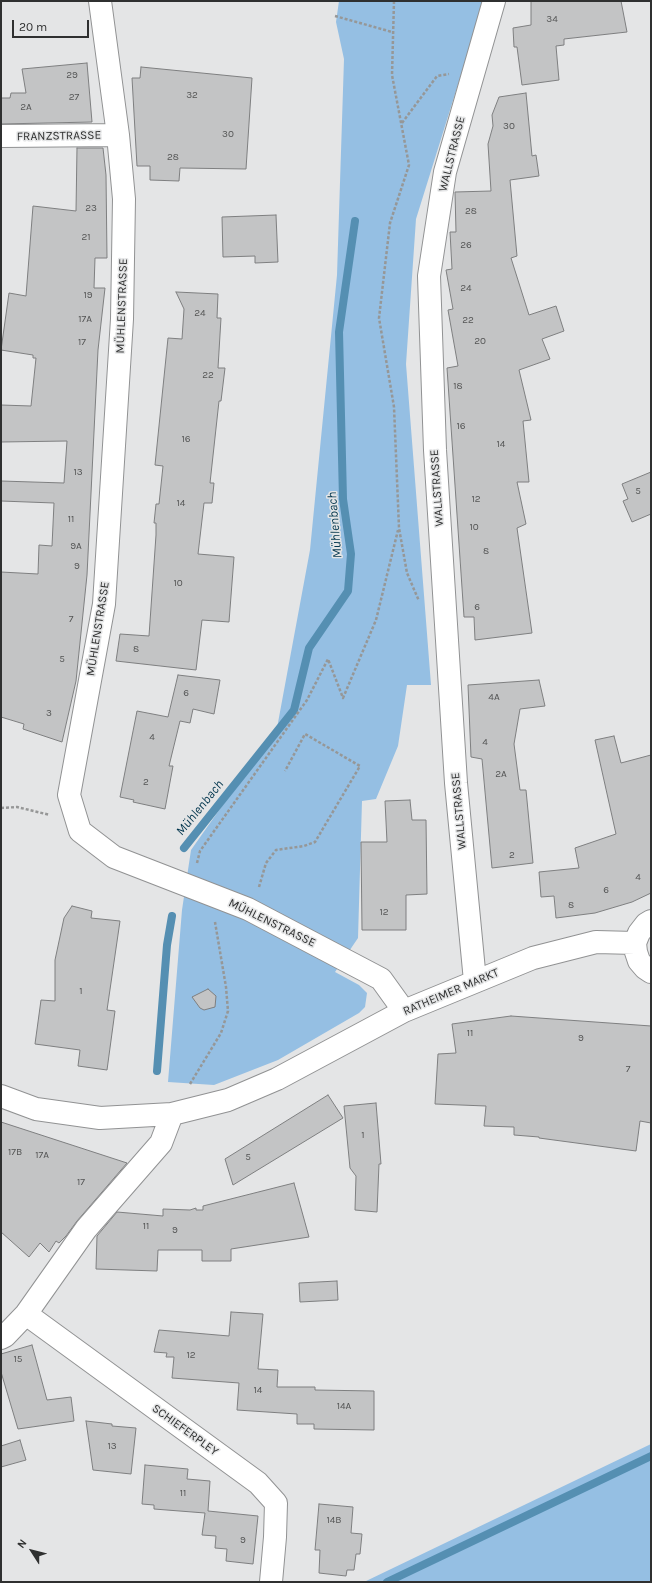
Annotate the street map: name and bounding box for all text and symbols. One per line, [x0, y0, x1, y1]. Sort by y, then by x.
scale bar [14, 12, 91, 38]
house number: 34 [546, 13, 558, 25]
text: 20 m [19, 20, 47, 34]
house number: 29 [66, 69, 78, 81]
house number: 32 [186, 89, 198, 101]
house number: 27 [69, 91, 79, 103]
house number: 2A [20, 101, 32, 113]
street label: WALLSTRASSE [436, 115, 468, 193]
house number: 30 [503, 120, 515, 132]
street label: FRANZSTRASSE [17, 128, 101, 144]
house number: 30 [222, 128, 234, 140]
house number: 28 [167, 151, 179, 163]
house number: 23 [85, 202, 97, 214]
house number: 28 [465, 205, 477, 217]
house number: 21 [81, 231, 91, 243]
house number: 26 [460, 239, 472, 251]
street label: MÜHLENSTRASSE [113, 258, 131, 354]
house number: 24 [460, 282, 472, 294]
house number: 19 [83, 289, 93, 301]
house number: 24 [194, 307, 206, 319]
house number: 17A [78, 313, 92, 325]
house number: 22 [462, 314, 474, 326]
house number: 20 [474, 335, 486, 347]
house number: 17 [78, 336, 86, 348]
house number: 22 [202, 369, 214, 381]
house number: 18 [453, 380, 463, 392]
house number: 16 [456, 420, 466, 432]
house number: 16 [181, 433, 191, 445]
house number: 14 [497, 438, 505, 450]
street label: WALLSTRASSE [427, 449, 447, 527]
house number: 13 [73, 466, 83, 478]
house number: 5 [635, 485, 641, 497]
water label: Mühlenbach [324, 491, 346, 559]
house number: 12 [471, 493, 481, 505]
house number: 14 [177, 497, 185, 509]
house number: 11 [68, 513, 74, 525]
house number: 10 [469, 521, 479, 533]
house number: 9A [70, 540, 82, 552]
house number: 8 [483, 545, 489, 557]
house number: 9 [74, 560, 80, 572]
house number: 10 [173, 577, 183, 589]
street label: MÜHLENSTRASSE [83, 581, 113, 677]
house number: 6 [474, 601, 480, 613]
house number: 7 [69, 613, 73, 625]
house number: 8 [133, 643, 139, 655]
house number: 5 [59, 653, 65, 665]
house number: 6 [183, 687, 189, 699]
house number: 4A [488, 691, 500, 703]
house number: 3 [46, 707, 52, 719]
house number: 4 [149, 731, 155, 743]
house number: 4 [482, 736, 488, 748]
house number: 2A [495, 768, 507, 780]
street label: WALLSTRASSE [448, 772, 470, 850]
house number: 2 [143, 776, 149, 788]
water label: Mühlenbach [173, 777, 227, 839]
house number: 2 [509, 849, 515, 861]
house number: 4 [635, 871, 641, 883]
house number: 6 [603, 884, 609, 896]
street label: MÜHLENSTRASSE [226, 896, 318, 950]
house number: 8 [568, 899, 574, 911]
house number: 12 [379, 906, 389, 918]
street label: RATHEIMER MARKT [401, 965, 501, 1019]
house number: 1 [79, 985, 83, 997]
house number: 11 [467, 1027, 473, 1039]
house number: 9 [578, 1032, 584, 1044]
house number: 7 [626, 1063, 630, 1075]
house number: 1 [361, 1129, 365, 1141]
house number: 17B [8, 1146, 22, 1158]
house number: 17A [35, 1149, 49, 1161]
house number: 5 [245, 1151, 251, 1163]
house number: 17 [77, 1176, 85, 1188]
house number: 11 [143, 1220, 149, 1232]
house number: 9 [172, 1224, 178, 1236]
house number: 12 [186, 1349, 196, 1361]
house number: 15 [14, 1353, 22, 1365]
house number: 14 [254, 1384, 262, 1396]
house number: 14A [337, 1400, 351, 1412]
street label: SCHIEFERPLEY [149, 1401, 221, 1459]
house number: 13 [107, 1440, 117, 1452]
house number: 11 [180, 1487, 186, 1499]
house number: 14B [326, 1514, 342, 1526]
north arrow [12, 1531, 52, 1571]
house number: 9 [240, 1534, 246, 1546]
text: N [14, 1537, 29, 1551]

